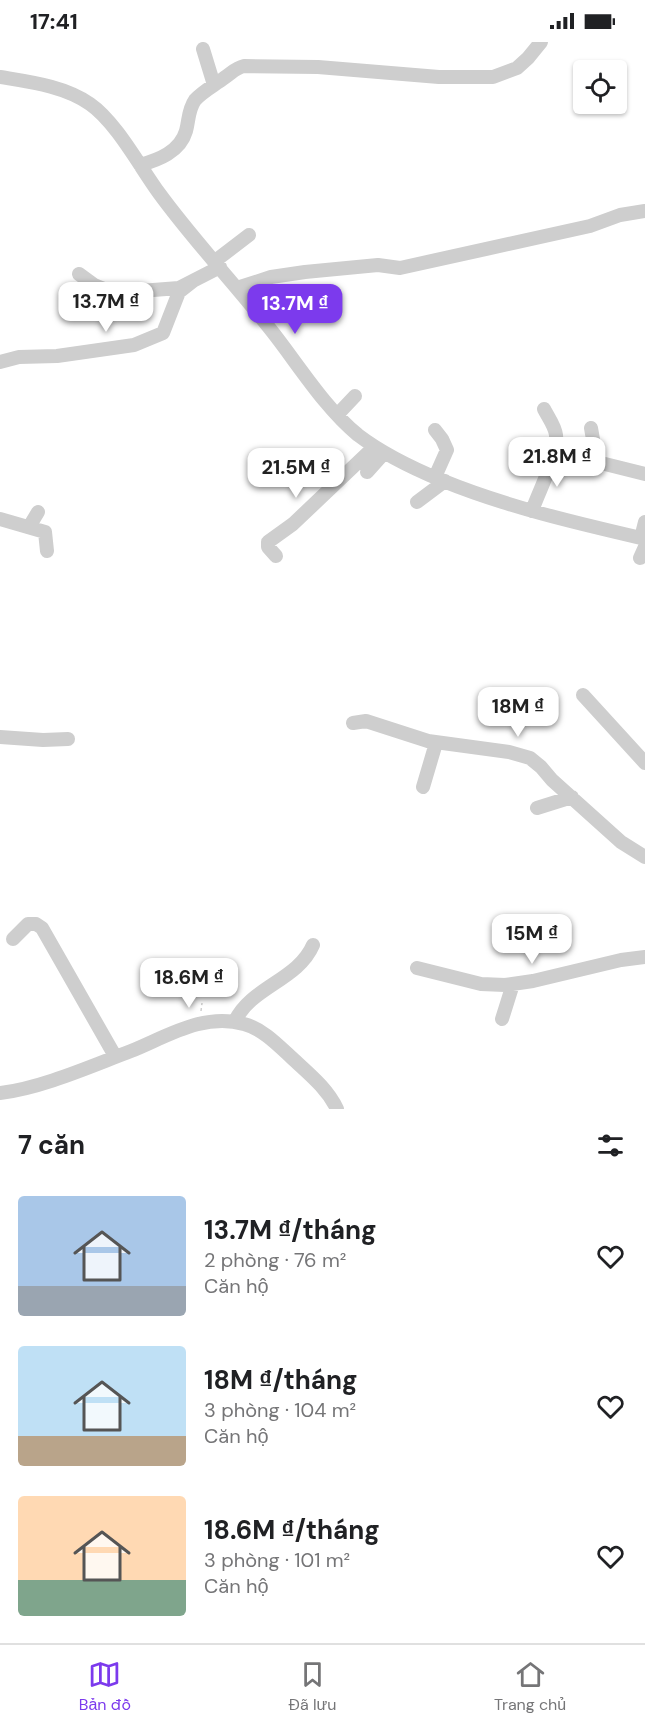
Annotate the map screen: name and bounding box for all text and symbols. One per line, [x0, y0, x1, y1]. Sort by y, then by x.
text: 17:41 [30, 7, 78, 36]
map controls [573, 60, 627, 114]
button: locate [573, 60, 627, 114]
pin: 13.7M ₫ [51, 282, 161, 333]
pin: 13.7M ₫ [240, 284, 350, 335]
text: 13.7M ₫ [72, 288, 140, 314]
text: 13.7M ₫ [261, 290, 329, 316]
pin: 21.8M ₫ [502, 437, 612, 488]
text: 21.8M ₫ [522, 443, 592, 469]
pin: 21.5M ₫ [241, 448, 351, 499]
text: 21.5M ₫ [262, 454, 330, 480]
pin: 18M ₫ [476, 687, 560, 738]
text: 18M ₫ [492, 693, 544, 719]
pin: 15M ₫ [490, 914, 574, 965]
text: 15M ₫ [506, 920, 558, 946]
pin: 18.6M ₫ [134, 958, 244, 1009]
text: 18.6M ₫ [154, 964, 224, 990]
text: 7 căn [18, 1128, 85, 1162]
icon: filters [594, 1129, 627, 1162]
text: 13.7M ₫/tháng [204, 1213, 377, 1247]
icon: home [66, 1220, 138, 1292]
icon: heart [594, 1240, 627, 1273]
text: 2 phòng · 76 m² [204, 1247, 346, 1273]
text: Căn hộ [204, 1273, 269, 1299]
text: 18M ₫/tháng [204, 1363, 358, 1397]
icon: home [66, 1370, 138, 1442]
icon: heart [594, 1390, 627, 1423]
text: 3 phòng · 104 m² [204, 1397, 356, 1423]
text: Căn hộ [204, 1423, 269, 1449]
text: 18.6M ₫/tháng [204, 1513, 380, 1547]
icon: home [66, 1520, 138, 1592]
icon: heart [594, 1540, 627, 1573]
text: 3 phòng · 101 m² [204, 1547, 350, 1573]
text: Căn hộ [204, 1573, 269, 1599]
tab: Bản đồ [79, 1658, 131, 1715]
tab: Đã lưu [289, 1658, 336, 1715]
tab: Trang chủ [494, 1658, 566, 1715]

